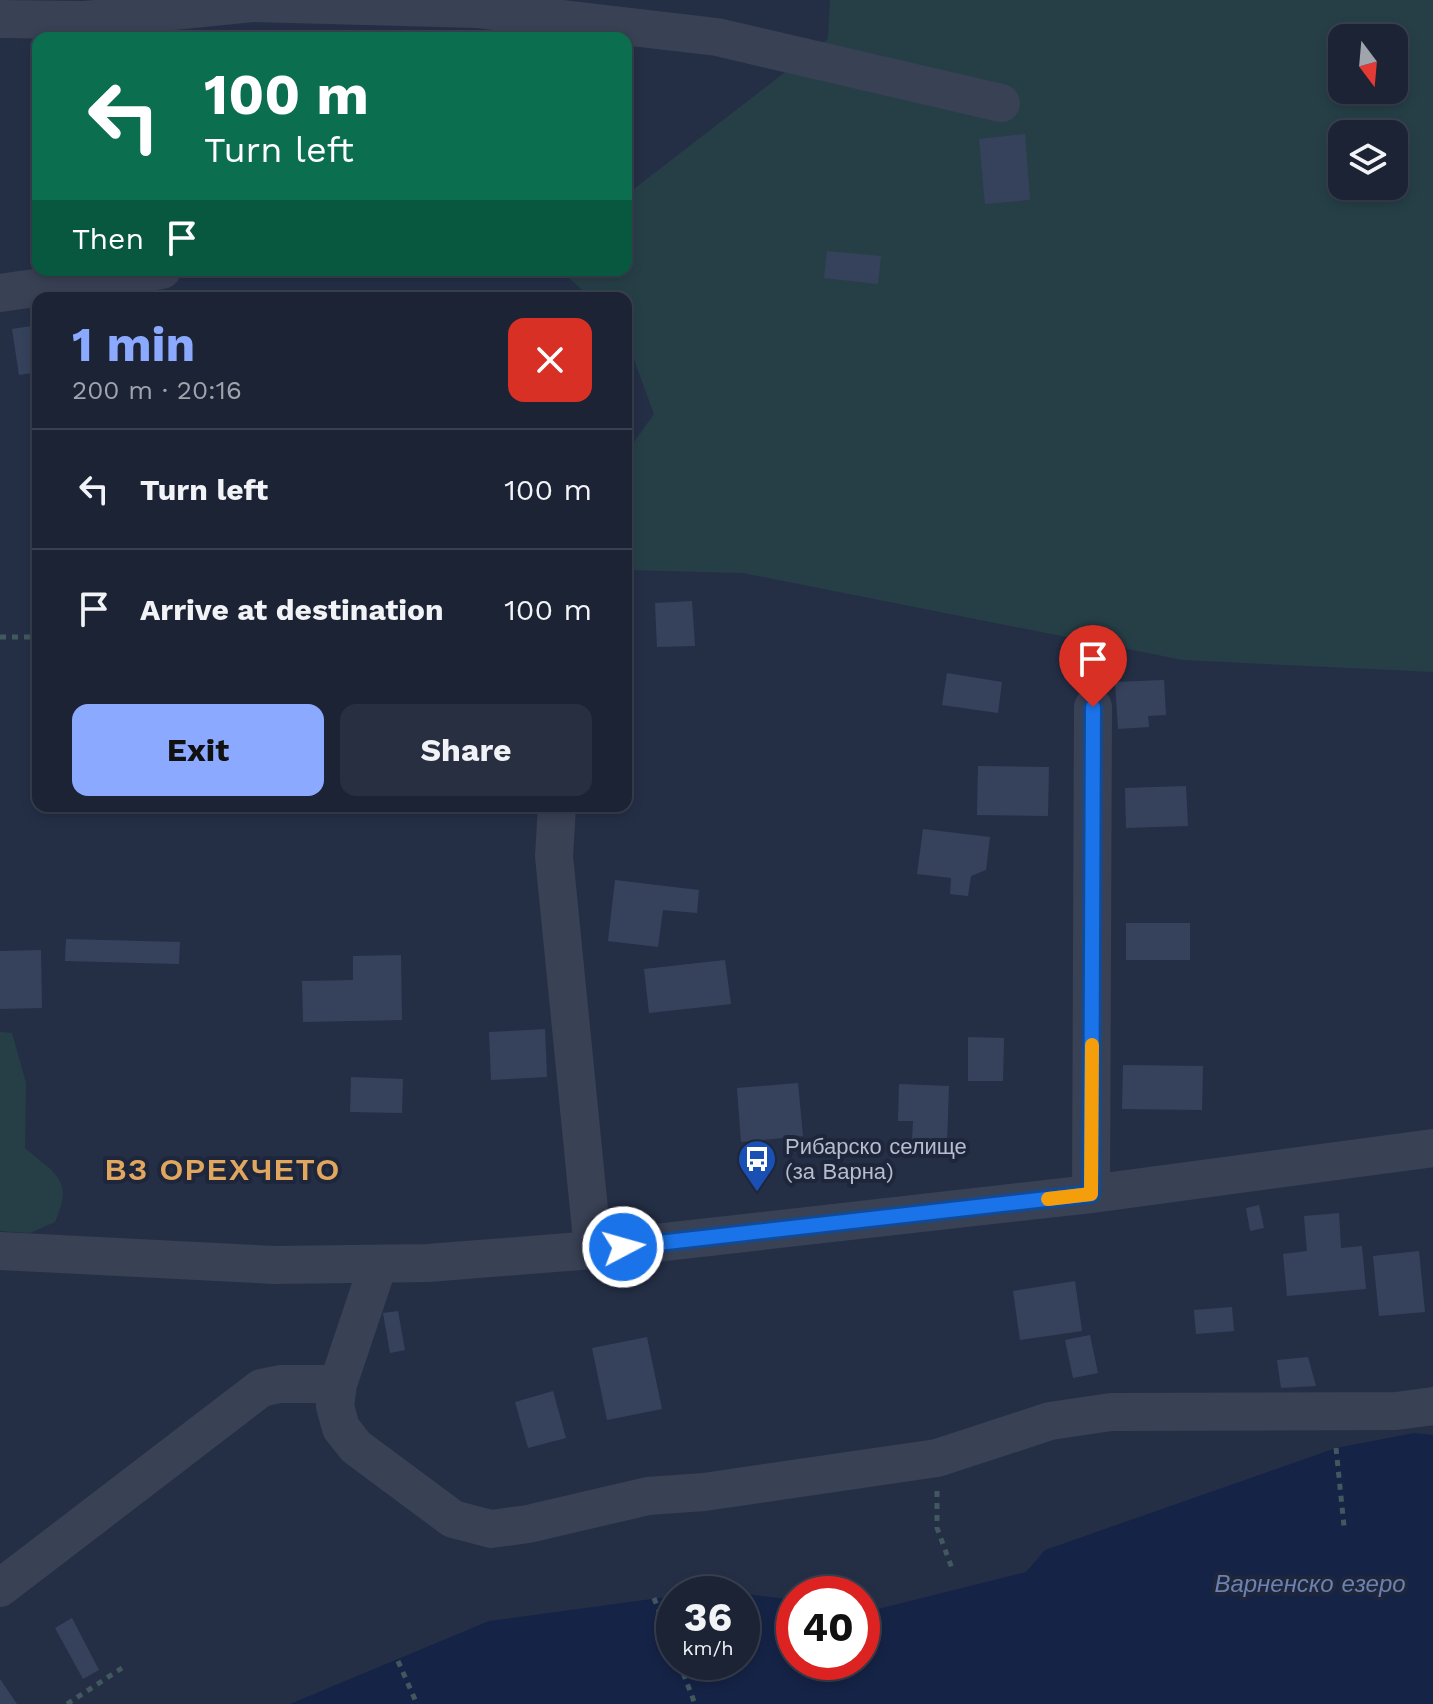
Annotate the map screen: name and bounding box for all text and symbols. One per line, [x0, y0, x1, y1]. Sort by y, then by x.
north arrow [1328, 24, 1408, 104]
map controls [1328, 24, 1408, 200]
text: 100 m [204, 62, 369, 128]
icon: left [72, 64, 176, 168]
button: layers [1328, 120, 1408, 200]
text: Turn left [204, 129, 354, 171]
icon: arrive [160, 216, 204, 260]
text: Then [72, 221, 144, 256]
text: 1 min [72, 316, 195, 373]
button: close [508, 318, 592, 402]
text: 200 m · 20:16 [72, 375, 242, 405]
icon: left [72, 467, 116, 511]
text: Turn left [140, 472, 268, 507]
text: 100 m [504, 472, 592, 507]
icon: arrive [72, 587, 116, 631]
text: Arrive at destination [140, 592, 444, 627]
text: 100 m [504, 592, 592, 627]
pin [1059, 625, 1127, 707]
icon: arrive [1071, 637, 1115, 681]
button: Exit [72, 704, 324, 796]
button: Share [340, 704, 592, 796]
place label: Рибарско селище (за Варна) [785, 1134, 967, 1184]
bus stop icon: Рибарско селище (за Варна) [736, 1138, 778, 1193]
district label: ВЗ ОРЕХЧЕТО [105, 1152, 341, 1187]
position arrow [581, 1205, 665, 1289]
water label: Варненско езеро [1214, 1570, 1406, 1598]
speed limit sign: 40 [776, 1576, 880, 1680]
text: 36 [684, 1594, 732, 1641]
text: km/h [682, 1636, 734, 1660]

